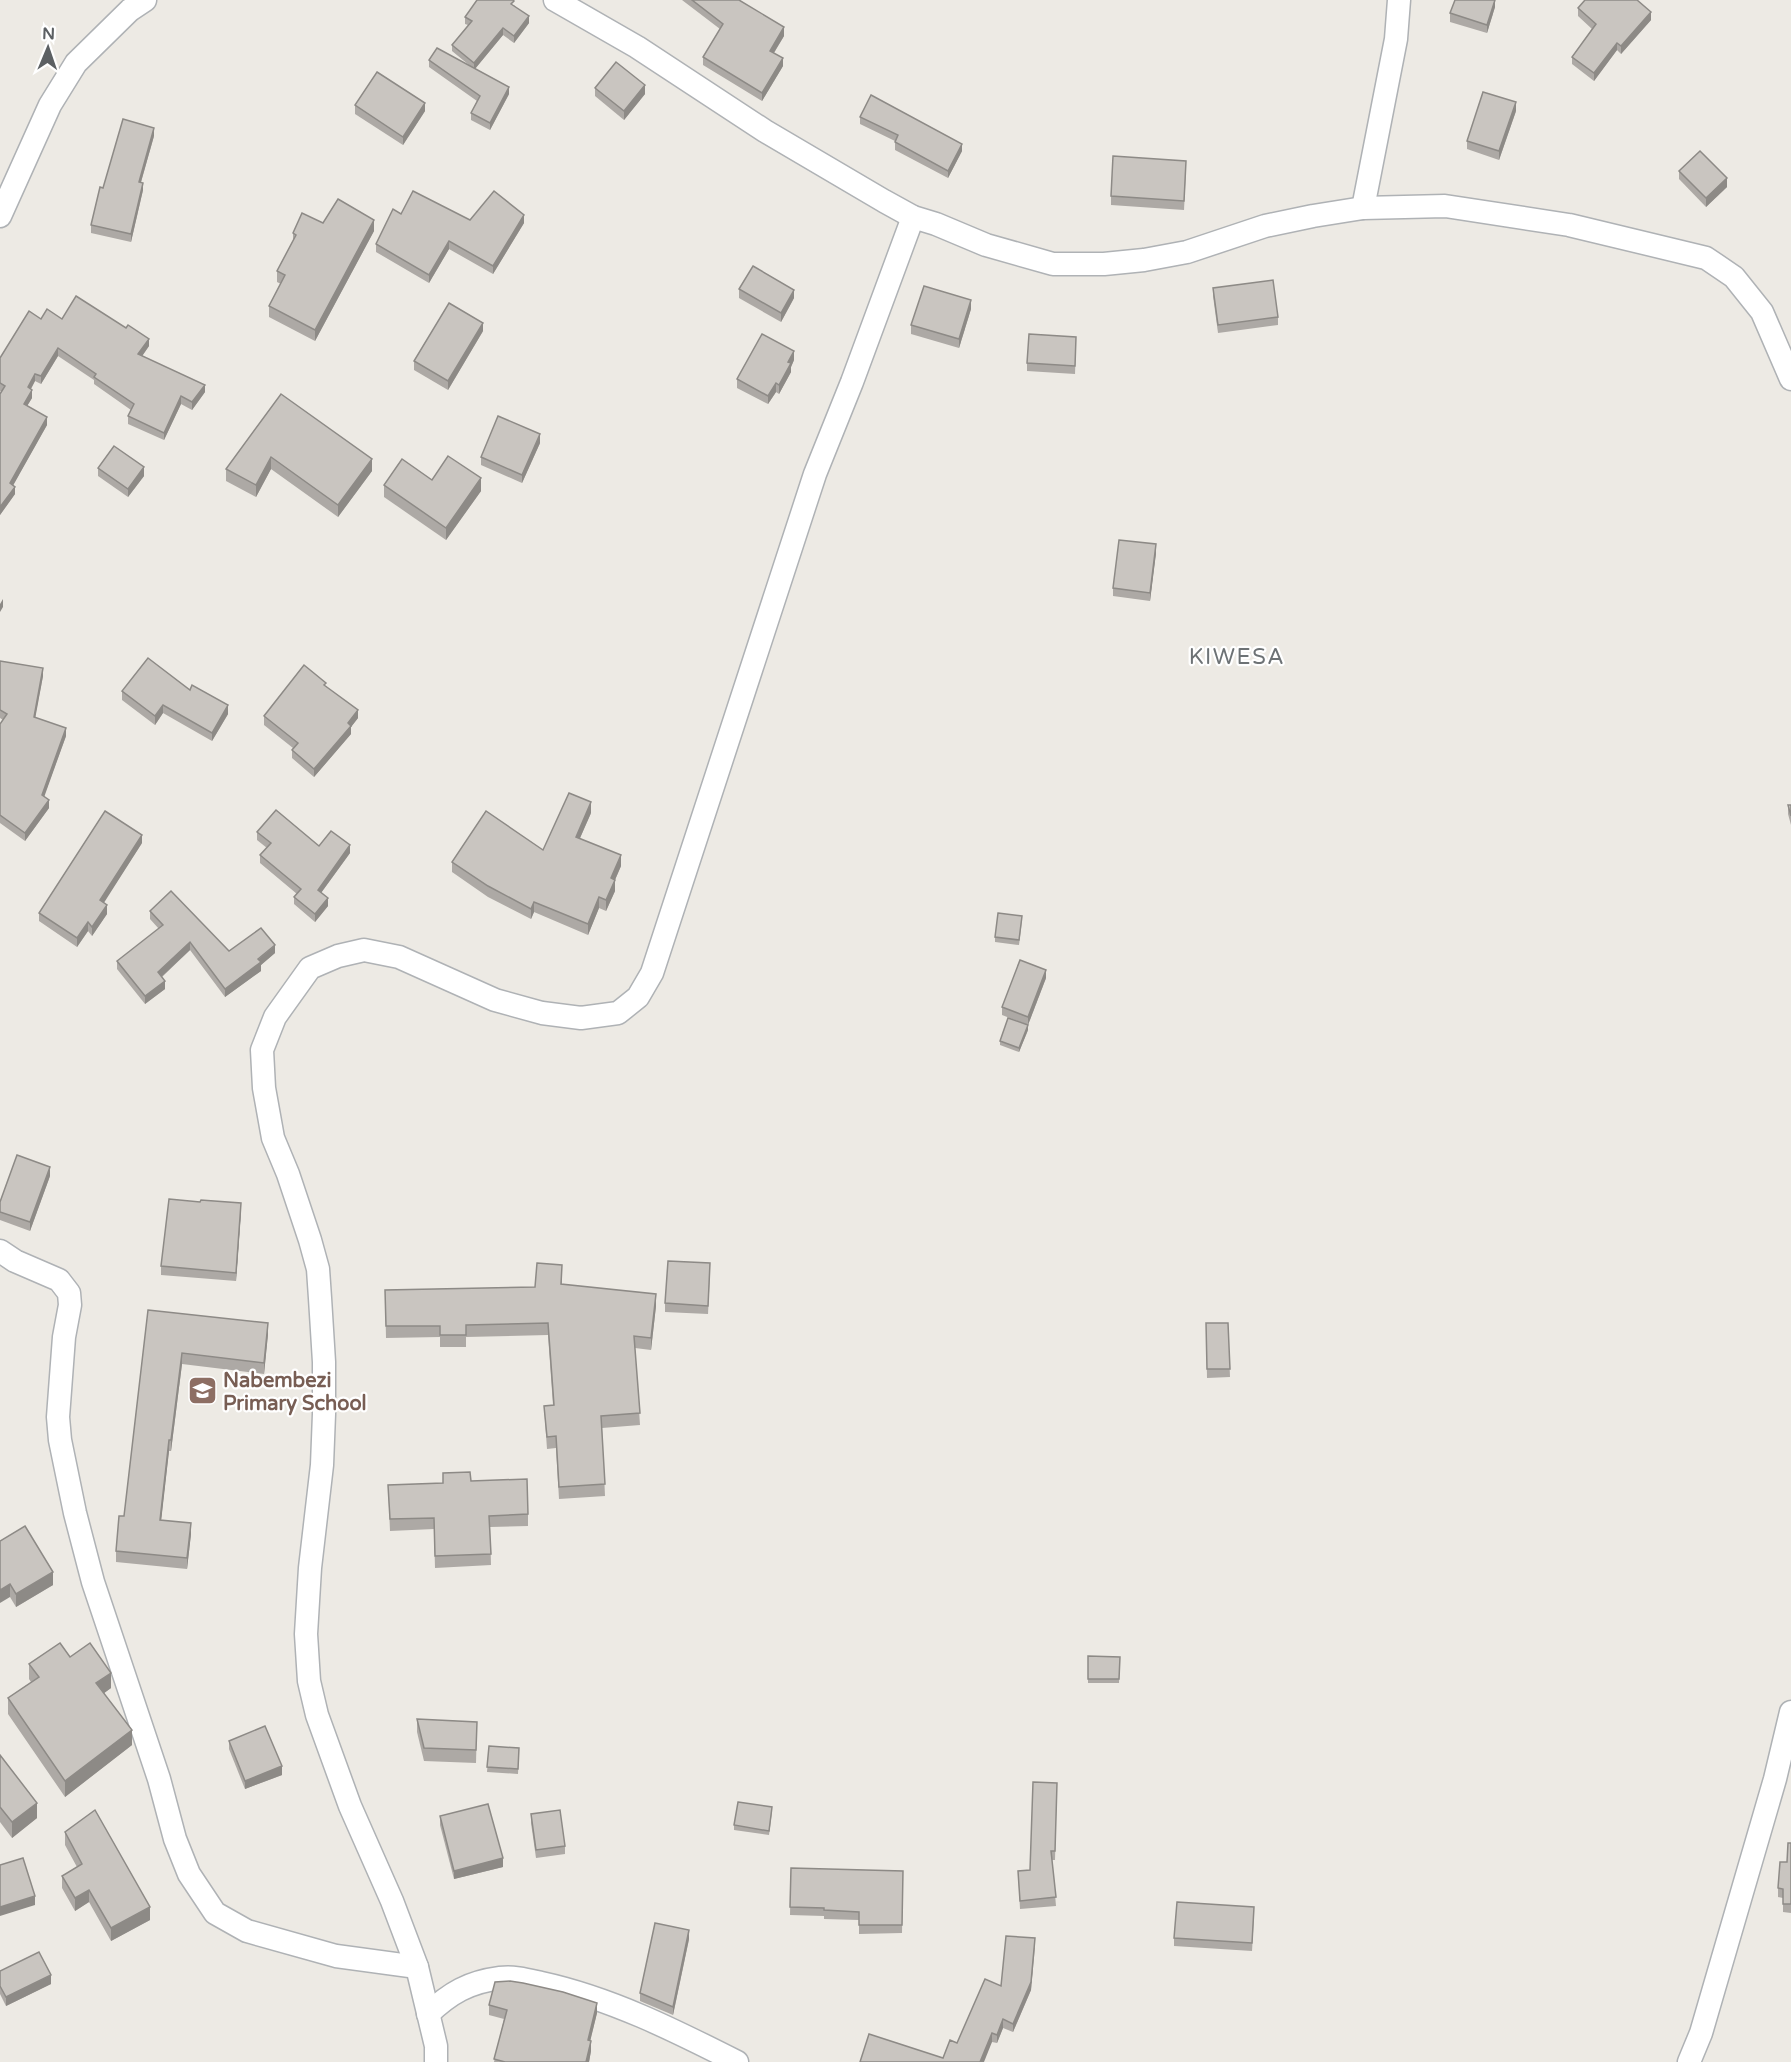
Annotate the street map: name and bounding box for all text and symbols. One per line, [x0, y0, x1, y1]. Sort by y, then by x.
north arrow [18, 18, 78, 78]
text: N [42, 24, 55, 44]
district label: KIWESA [1189, 644, 1285, 670]
place label: Nabembezi Primary School [223, 1369, 367, 1416]
school or university icon: Nabembezi Primary School [186, 1375, 218, 1407]

